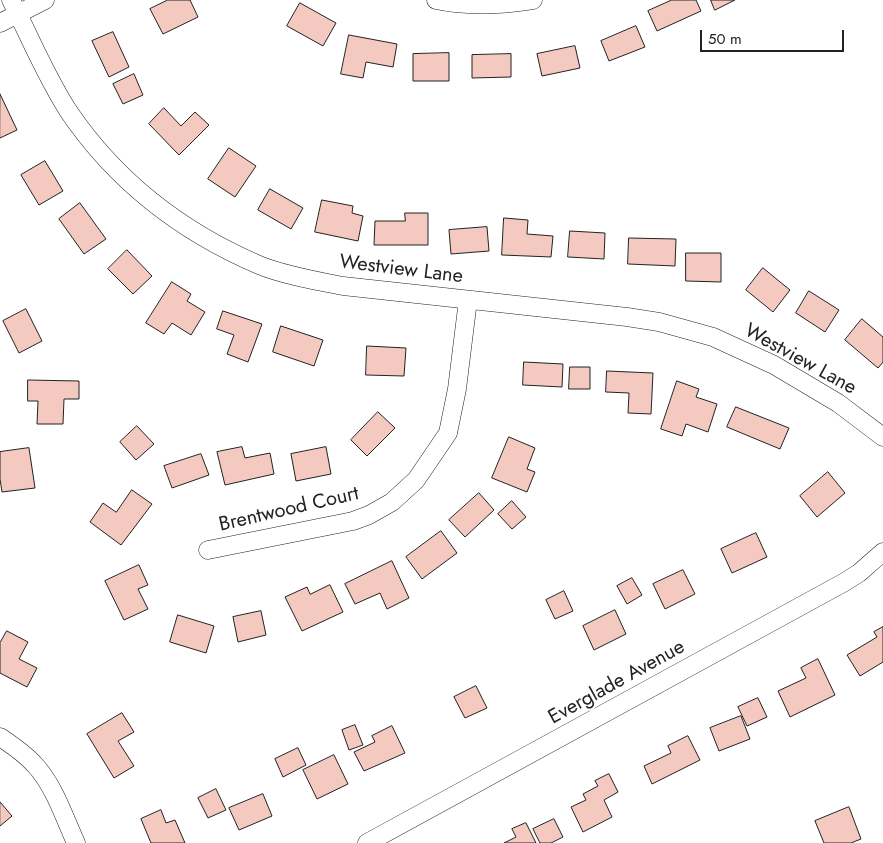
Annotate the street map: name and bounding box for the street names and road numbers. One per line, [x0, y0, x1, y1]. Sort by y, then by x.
street label: Westview Lane [338, 251, 464, 289]
street label: Westview Lane [740, 319, 860, 401]
street label: Brentwood Court [217, 482, 361, 538]
street label: Everglade Avenue [545, 636, 689, 730]

